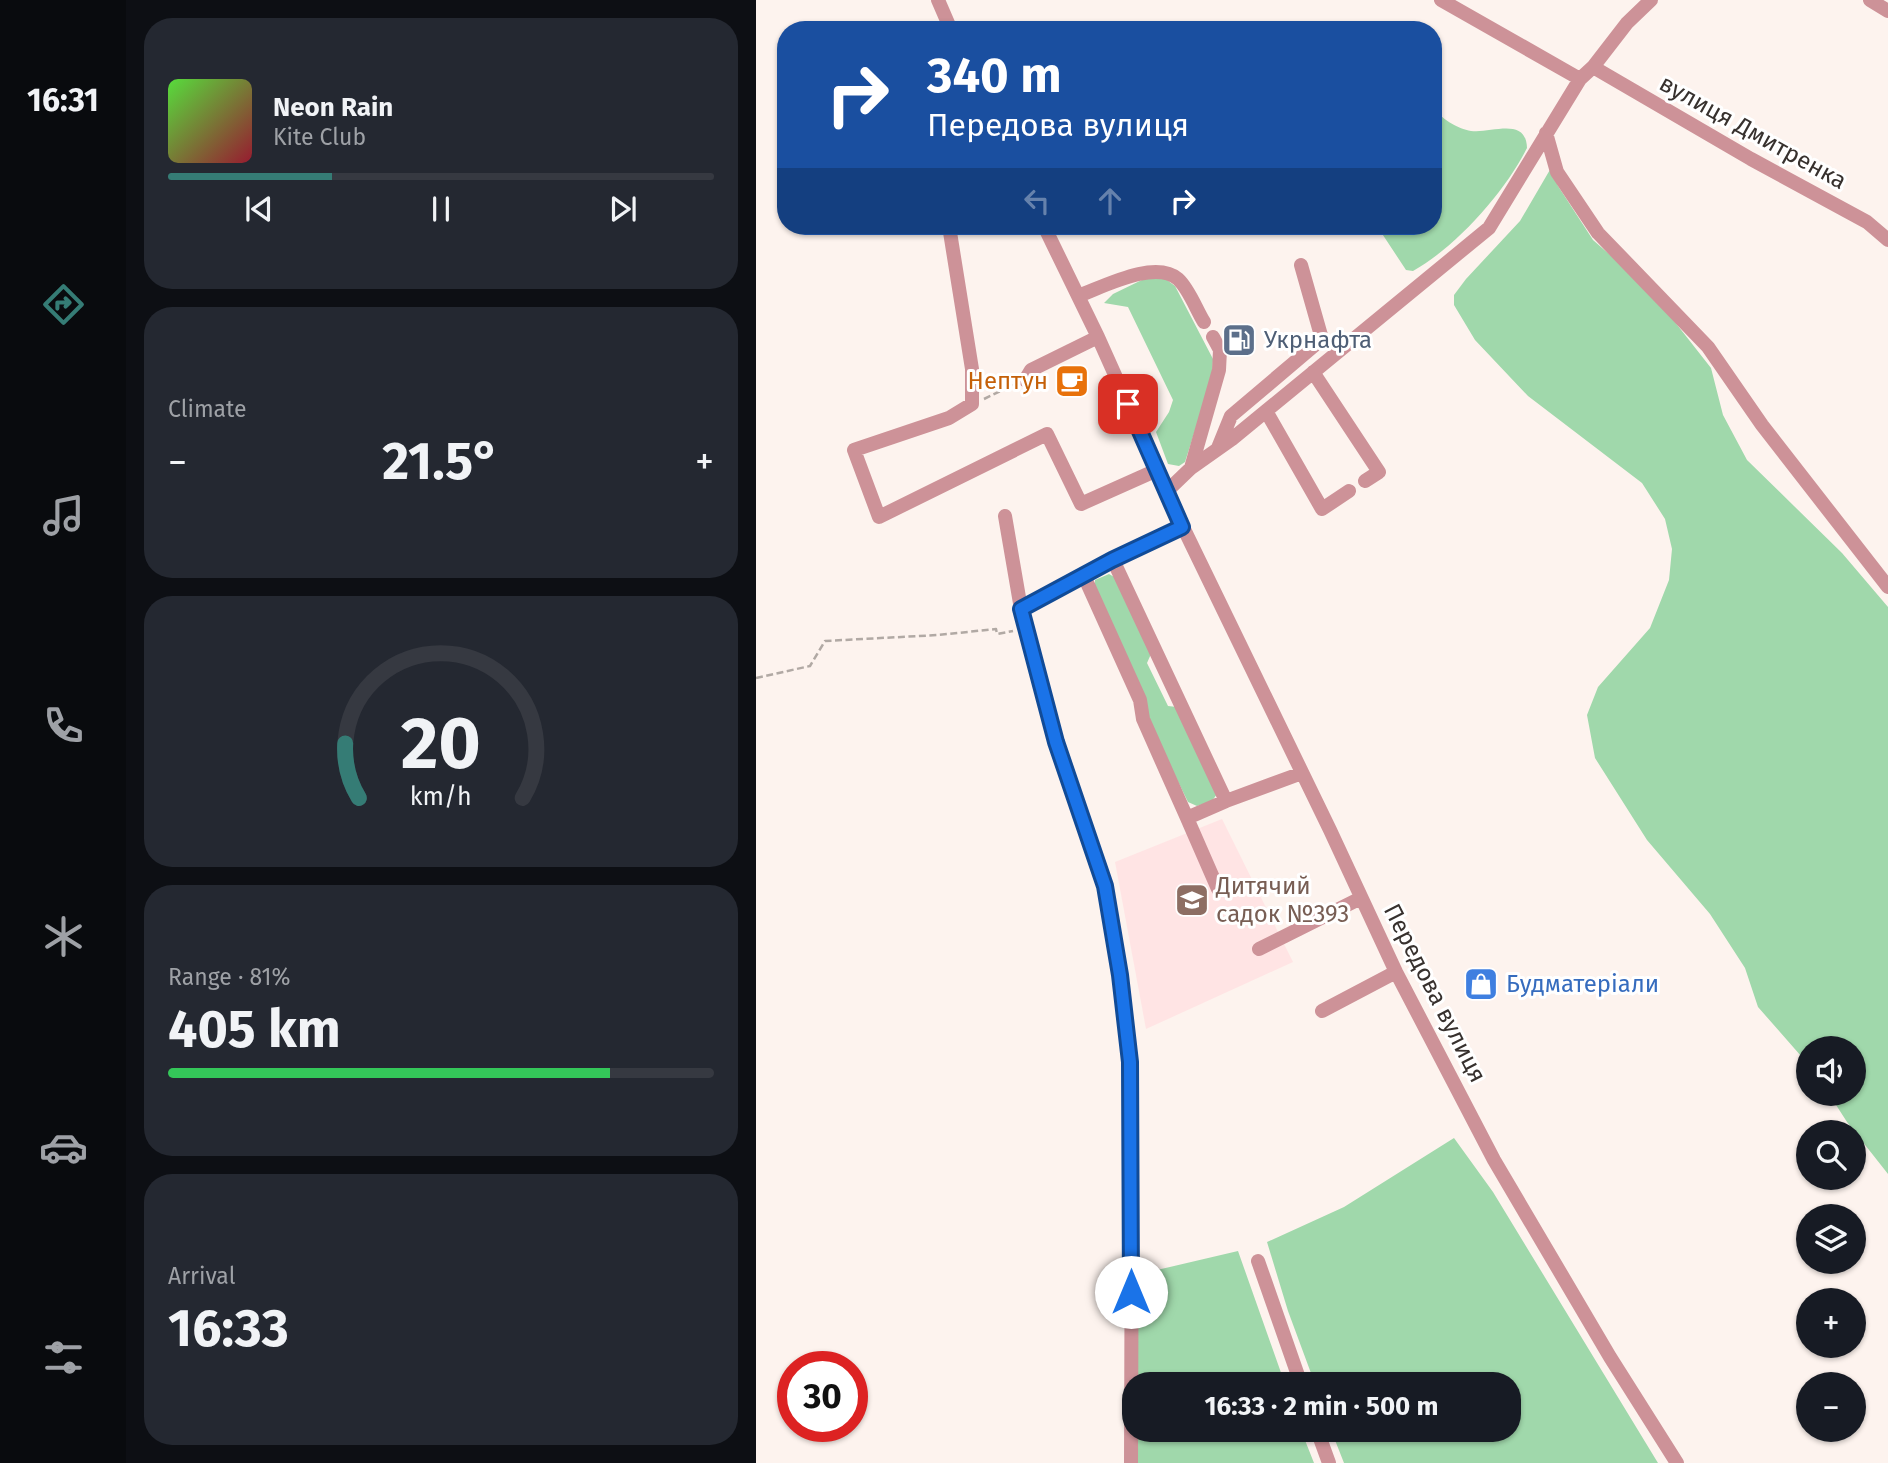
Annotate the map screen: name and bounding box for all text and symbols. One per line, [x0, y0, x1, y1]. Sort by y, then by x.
text: 340 m [927, 46, 1062, 105]
icon: right [812, 49, 903, 140]
street label: вулиця Дмитренка [1655, 69, 1851, 195]
text: 16:31 [27, 81, 99, 119]
text: Neon Rain [273, 92, 393, 123]
text: Передова вулиця [927, 106, 1189, 144]
text: Kite Club [273, 123, 366, 151]
icon: left [1018, 182, 1056, 220]
icon: ahead [1091, 182, 1129, 220]
icon: right [1164, 182, 1202, 220]
icon: previous [240, 190, 278, 228]
icon: pause [422, 190, 460, 228]
icon: next [604, 190, 642, 228]
icon: directions [39, 280, 88, 329]
fuel station icon: Укрнафта [1220, 321, 1258, 359]
place label: Укрнафта [1264, 326, 1372, 354]
cafe icon: Нептун [1053, 362, 1091, 400]
place label: Нептун [968, 367, 1048, 395]
pin [1098, 374, 1158, 434]
icon: arrive [1109, 385, 1147, 423]
text: Climate [168, 395, 247, 423]
text: 21.5° [382, 430, 500, 493]
text: − [168, 439, 187, 485]
text: + [695, 439, 714, 485]
icon: music [39, 491, 88, 540]
text: 20 [401, 700, 481, 787]
icon: phone [39, 701, 88, 750]
text: km/h [410, 781, 472, 811]
place label: Дитячий садок №393 [1215, 872, 1349, 928]
school or university icon: Дитячий садок №393 [1173, 881, 1211, 919]
street label: Передова вулиця [1378, 899, 1492, 1087]
icon: climate [39, 912, 88, 961]
text: Range · 81% [168, 963, 290, 991]
shop icon: Будматеріали [1462, 965, 1500, 1003]
place label: Будматеріали [1506, 970, 1659, 998]
text: 405 km [168, 998, 341, 1061]
map controls [1796, 1036, 1866, 1442]
button: sound [1796, 1036, 1866, 1106]
button: search [1796, 1120, 1866, 1190]
icon: car [39, 1123, 88, 1172]
button: layers [1796, 1204, 1866, 1274]
position arrow [1094, 1255, 1168, 1329]
text: Arrival [168, 1262, 235, 1290]
button: + [1796, 1288, 1866, 1358]
text: 16:33 [168, 1297, 289, 1360]
icon: filters [39, 1333, 88, 1382]
speed limit sign: 30 [777, 1351, 868, 1442]
button: − [1796, 1372, 1866, 1442]
text: 16:33 · 2 min · 500 m [1205, 1391, 1438, 1422]

